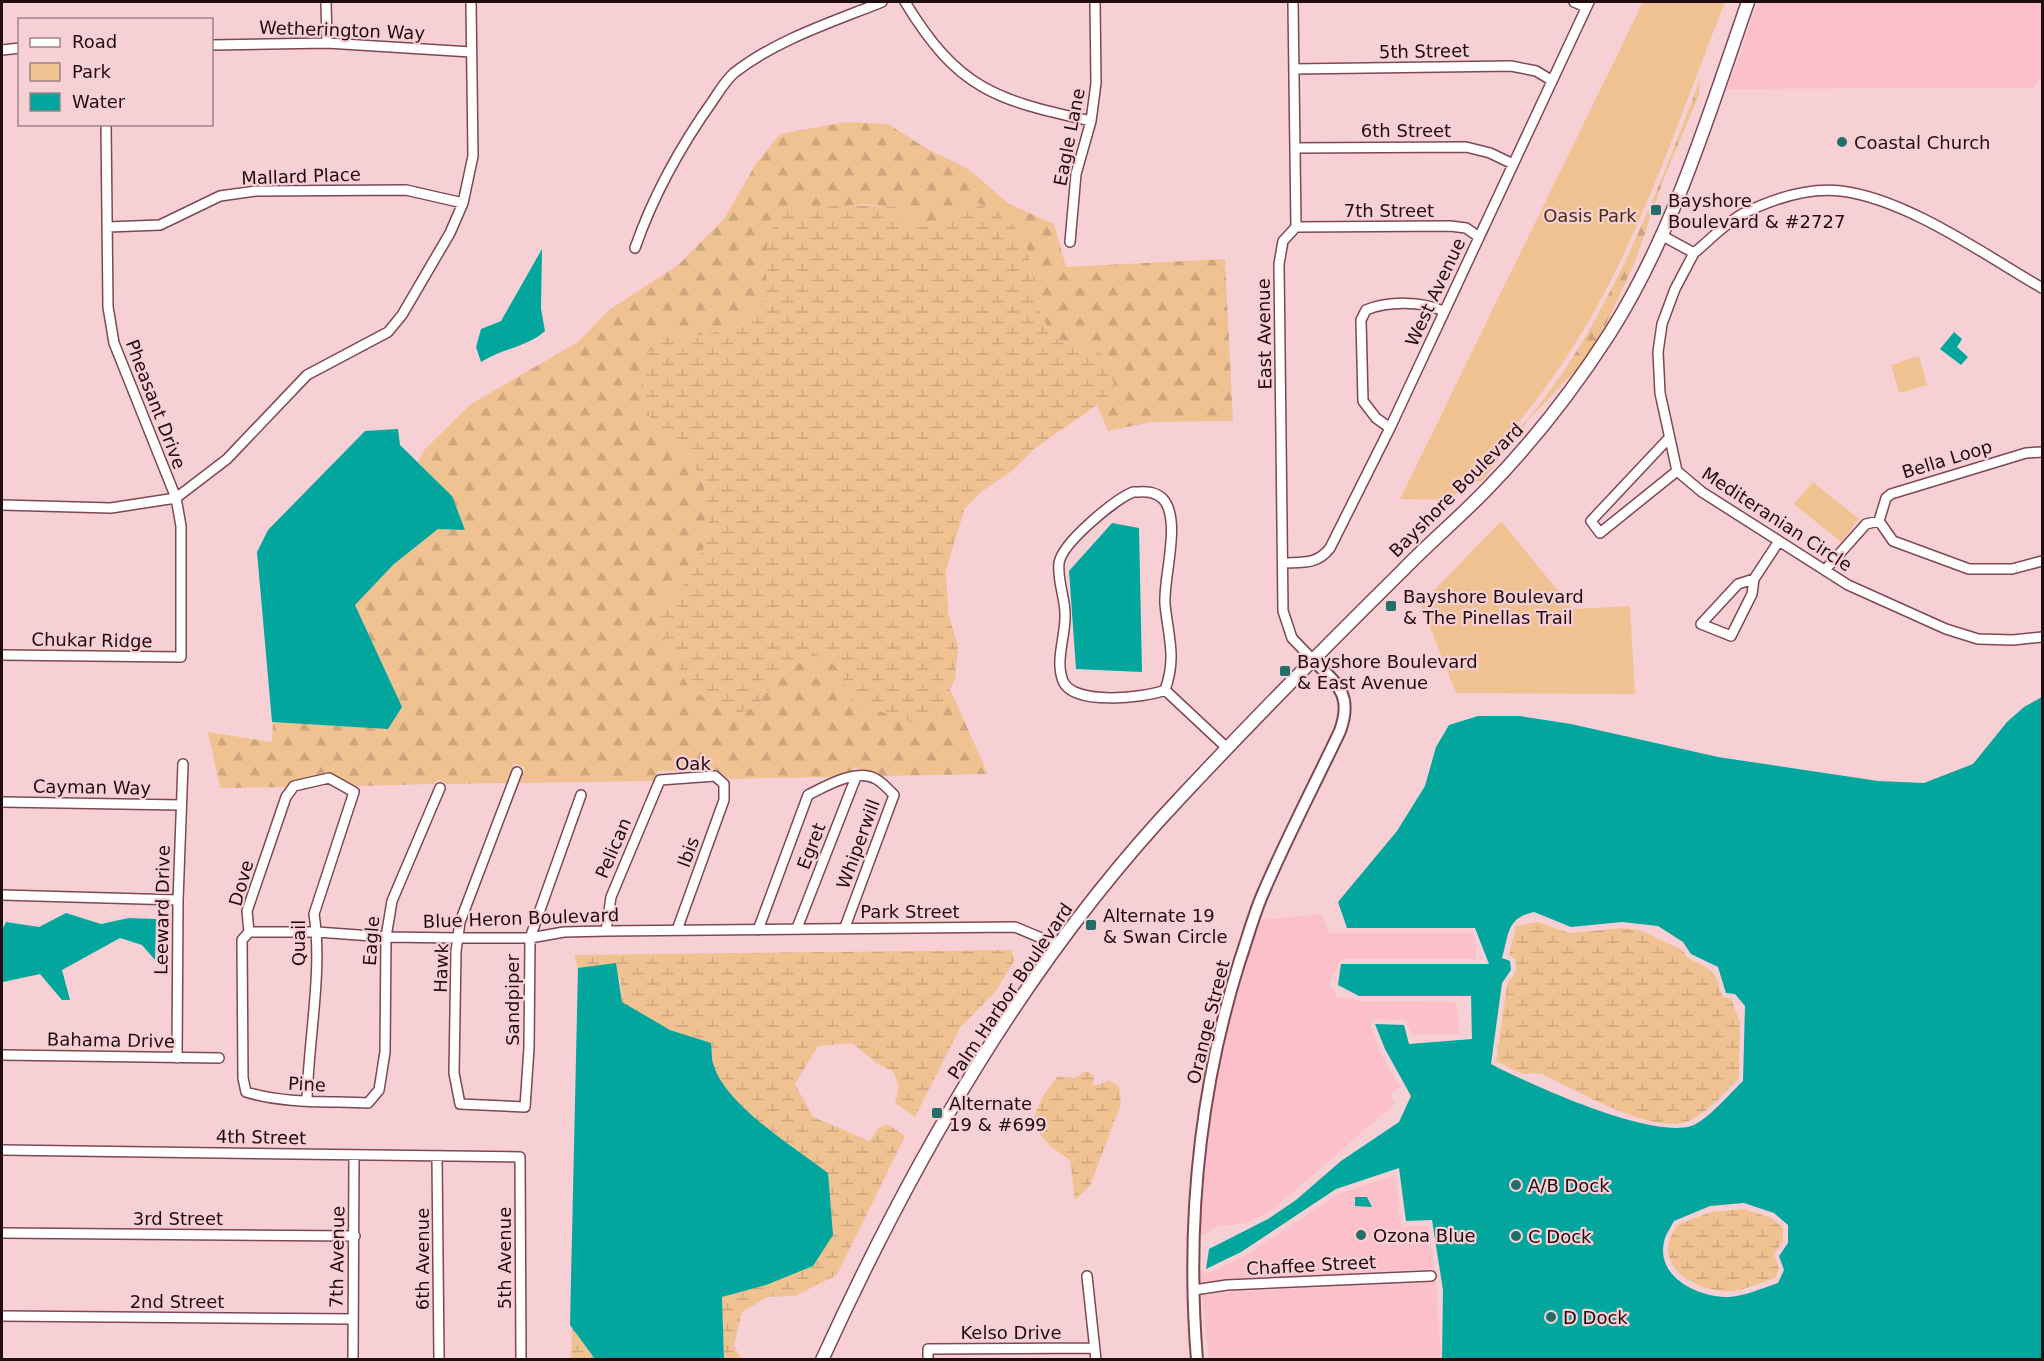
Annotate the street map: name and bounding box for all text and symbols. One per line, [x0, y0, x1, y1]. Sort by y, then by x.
street label: Wetherington Way [259, 17, 426, 43]
legend [18, 18, 213, 126]
text: Road [72, 31, 117, 52]
street label: 5th Street [1379, 40, 1469, 62]
text: Park [72, 61, 111, 82]
street label: Eagle Lane [1049, 86, 1089, 188]
text: Water [72, 91, 126, 112]
street label: 6th Street [1361, 120, 1451, 141]
place label: Coastal Church [1854, 132, 1991, 153]
marker: Coastal Church [1835, 135, 1849, 149]
street label: Mallard Place [241, 163, 361, 189]
place label: Bayshore Boulevard & #2727 [1668, 190, 1845, 232]
street label: 7th Street [1344, 200, 1434, 221]
marker: Bayshore Boulevard & #2727 [1649, 203, 1663, 217]
park label: Oasis Park [1543, 205, 1637, 226]
street label: West Avenue [1401, 235, 1469, 349]
street label: East Avenue [1253, 278, 1275, 390]
street label: Pheasant Drive [122, 336, 190, 472]
street label: Bayshore Boulevard [1385, 419, 1527, 561]
street label: Bella Loop [1899, 435, 1995, 483]
street label: Mediteranian Circle [1698, 463, 1856, 575]
place label: Bayshore Boulevard & The Pinellas Trail [1403, 586, 1584, 628]
marker: Bayshore Boulevard & The Pinellas Trail [1384, 599, 1398, 613]
street label: Chukar Ridge [31, 628, 153, 652]
place label: Bayshore Boulevard & East Avenue [1297, 651, 1478, 693]
marker: Bayshore Boulevard & East Avenue [1278, 664, 1292, 678]
street label: Oak [675, 753, 711, 774]
street label: Cayman Way [33, 775, 152, 799]
street label: Whiperwill [832, 796, 884, 892]
street label: Pelican [591, 815, 635, 881]
street label: Egret [793, 820, 829, 872]
street label: Ibis [673, 834, 703, 870]
street label: Leeward Drive [150, 845, 174, 975]
street label: Dove [224, 858, 258, 908]
street label: Palm Harbor Boulevard [943, 899, 1077, 1083]
street label: Park Street [860, 901, 960, 922]
street label: Blue Heron Boulevard [423, 904, 619, 932]
place label: Alternate 19 & Swan Circle [1103, 905, 1228, 947]
street label: Eagle [359, 915, 383, 967]
marker: Alternate 19 & Swan Circle [1084, 918, 1098, 932]
street label: Quail [288, 920, 309, 966]
street label: Hawk [430, 942, 452, 993]
street label: Sandpiper [502, 954, 523, 1046]
street label: Orange Street [1182, 958, 1234, 1086]
street label: Bahama Drive [47, 1028, 175, 1052]
street label: Pine [287, 1073, 327, 1095]
place label: Alternate 19 & #699 [949, 1093, 1047, 1135]
marker: Alternate 19 & #699 [930, 1106, 944, 1120]
street label: 4th Street [216, 1126, 306, 1148]
place label: A/B Dock [1528, 1175, 1610, 1196]
marker: A/B Dock [1509, 1178, 1523, 1192]
street label: 7th Avenue [326, 1206, 348, 1308]
street label: 5th Avenue [494, 1207, 515, 1309]
street label: 3rd Street [133, 1208, 223, 1229]
street label: 6th Avenue [412, 1208, 433, 1310]
place label: Ozona Blue [1373, 1225, 1476, 1246]
place label: C Dock [1528, 1226, 1592, 1247]
marker: Ozona Blue [1354, 1228, 1368, 1242]
marker: C Dock [1509, 1229, 1523, 1243]
street label: Chaffee Street [1246, 1251, 1376, 1279]
street label: 2nd Street [130, 1291, 224, 1312]
place label: D Dock [1563, 1307, 1628, 1328]
marker: D Dock [1544, 1310, 1558, 1324]
street label: Kelso Drive [960, 1322, 1062, 1343]

